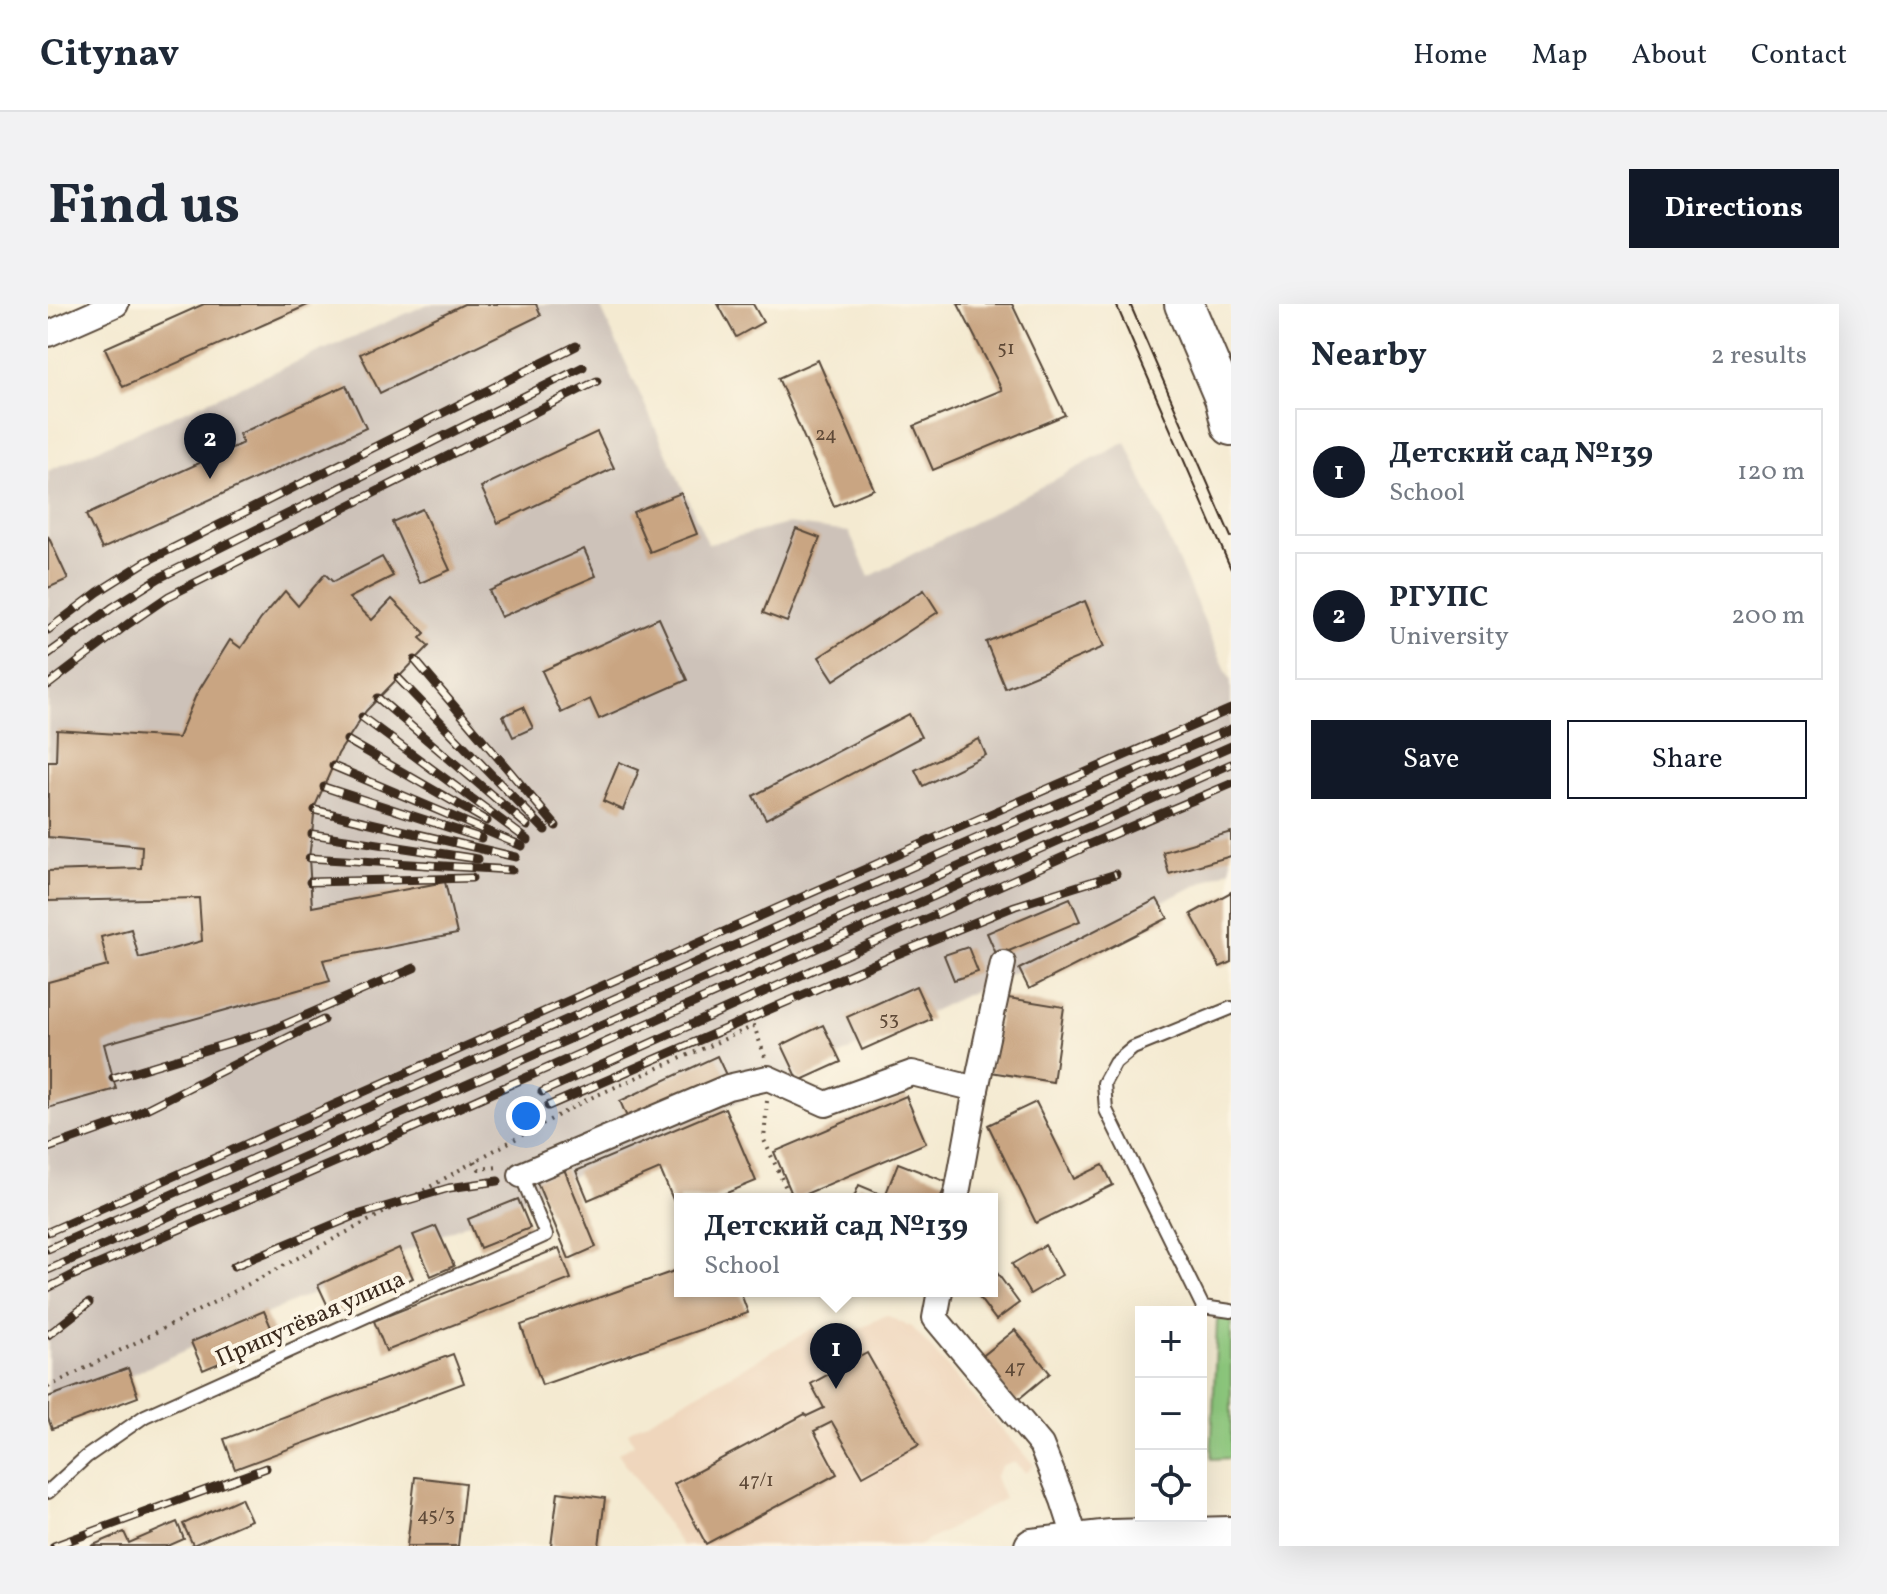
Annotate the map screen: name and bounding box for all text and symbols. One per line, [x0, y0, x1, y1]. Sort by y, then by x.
text: Citynav [40, 29, 179, 82]
text: Home [1413, 36, 1487, 75]
text: Map [1531, 36, 1587, 75]
text: About [1631, 36, 1707, 75]
text: Contact [1751, 36, 1847, 75]
text: Find us [48, 169, 240, 247]
button: Directions [1629, 169, 1839, 248]
text: Nearby [1311, 333, 1427, 380]
house number: 51 [997, 335, 1015, 363]
text: 2 results [1711, 338, 1807, 374]
pin: 2 [184, 413, 236, 479]
house number: 24 [815, 421, 837, 449]
text: Детский сад №139 [1389, 433, 1653, 475]
text: 1 [1334, 454, 1344, 490]
text: 120 m [1737, 454, 1805, 490]
text: School [1389, 475, 1465, 511]
text: РГУПС [1389, 577, 1488, 619]
text: 2 [1332, 598, 1346, 634]
text: 200 m [1731, 598, 1805, 634]
text: University [1389, 619, 1509, 655]
button: Save [1311, 720, 1551, 799]
button: Share [1567, 720, 1807, 799]
house number: 53 [879, 1006, 899, 1034]
your location [506, 1096, 546, 1136]
popup [674, 1193, 998, 1297]
text: Детский сад №139 [704, 1206, 968, 1248]
text: School [704, 1248, 780, 1284]
street label: Припутёвая улица [211, 1263, 411, 1377]
map controls [1135, 1306, 1207, 1522]
button: + [1135, 1306, 1207, 1378]
pin: 1 [810, 1323, 862, 1389]
house number: 47 [1004, 1354, 1026, 1382]
button: − [1135, 1378, 1207, 1450]
button: locate [1135, 1450, 1207, 1522]
house number: 47/1 [738, 1467, 774, 1495]
house number: 45/3 [417, 1502, 455, 1530]

